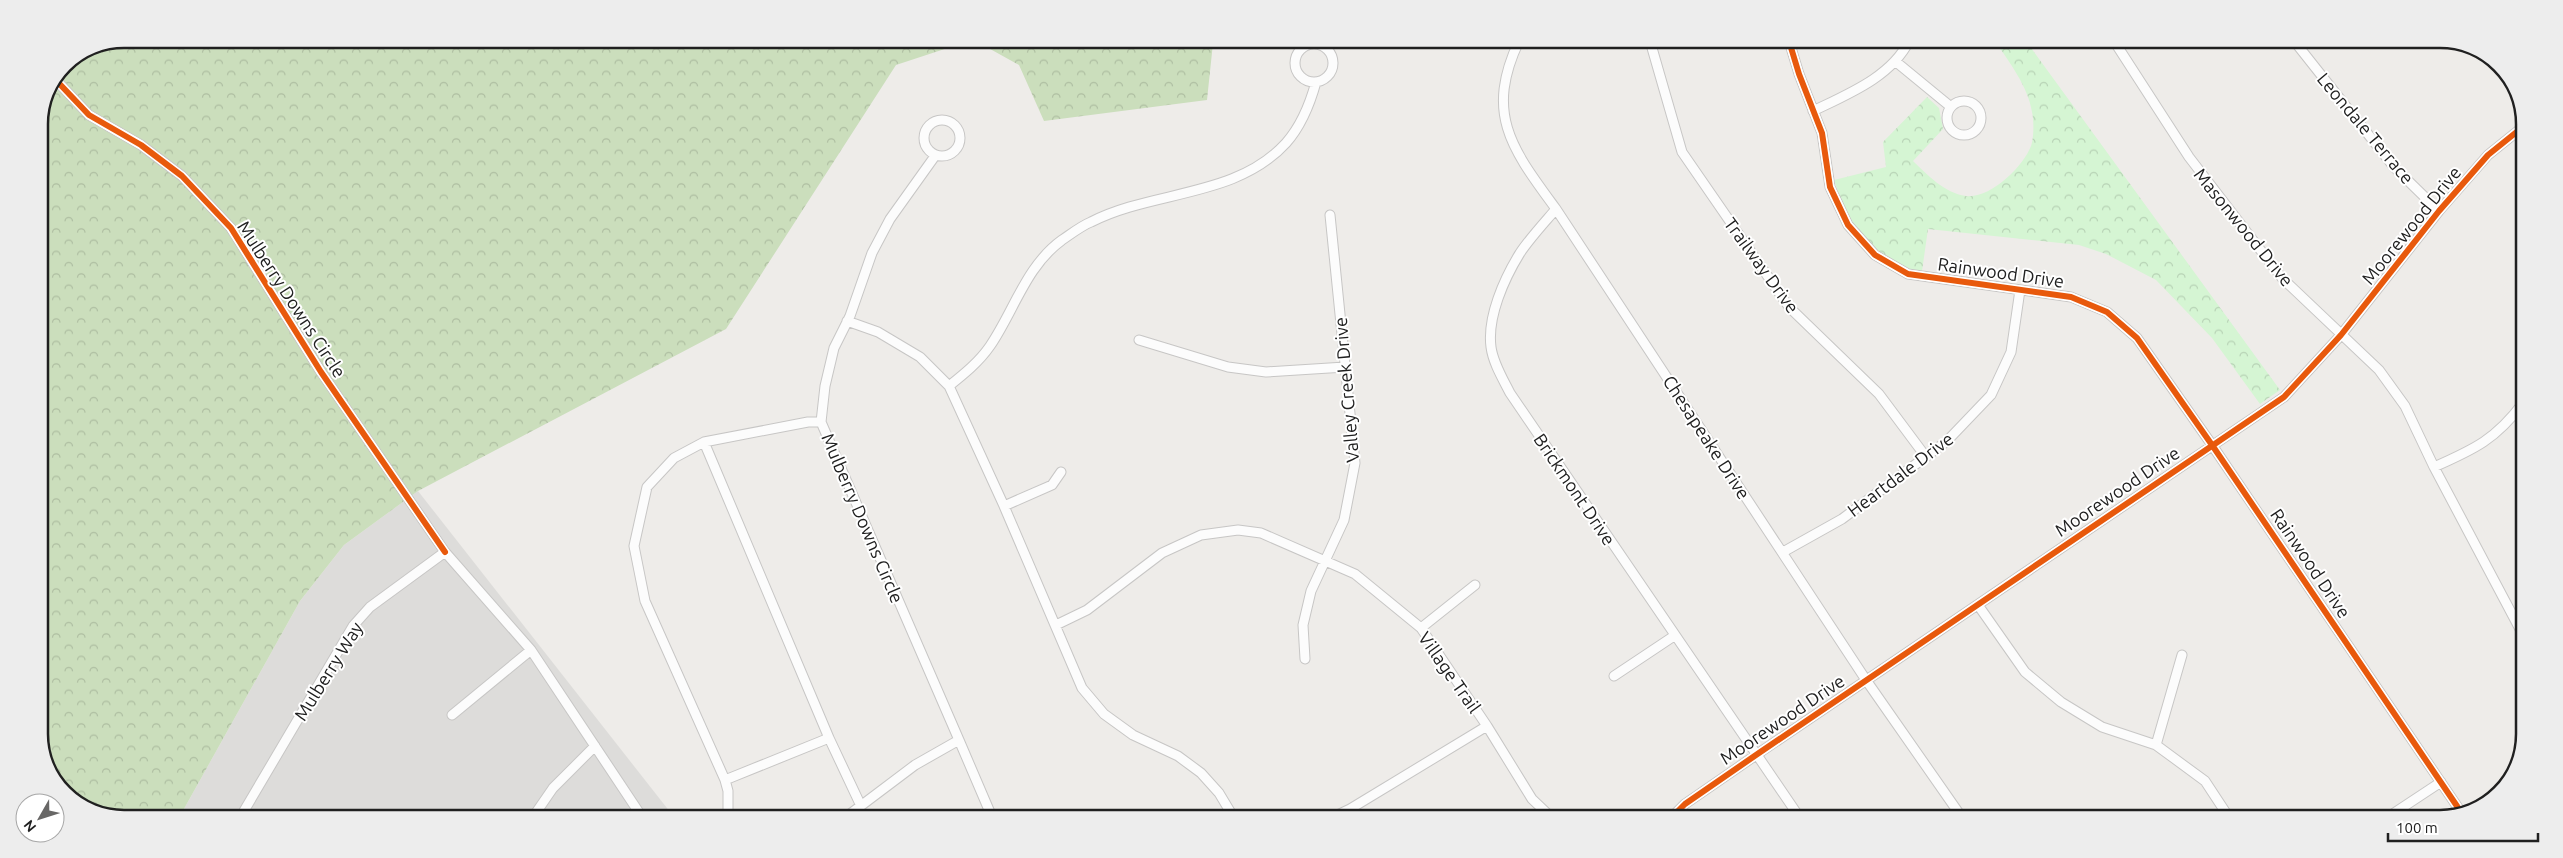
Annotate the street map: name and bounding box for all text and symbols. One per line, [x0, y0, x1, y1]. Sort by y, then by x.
street label: Leondale Terrace [2314, 68, 2418, 188]
street label: Moorewood Drive [2357, 162, 2465, 288]
street label: Masonwood Drive [2190, 164, 2298, 290]
street label: Trailway Drive [1721, 213, 1803, 317]
street label: Mulberry Downs Circle [234, 217, 350, 381]
street label: Rainwood Drive [1937, 253, 2065, 291]
street label: Valley Creek Drive [1330, 316, 1362, 464]
street label: Chesapeake Drive [1660, 371, 1754, 503]
street label: Heartdale Drive [1843, 428, 1957, 520]
street label: Brickmont Drive [1530, 429, 1620, 549]
street label: Mulberry Downs Circle [818, 430, 908, 606]
street label: Moorewood Drive [2051, 442, 2183, 540]
street label: Rainwood Drive [2267, 505, 2355, 621]
street label: Mulberry Way [290, 618, 366, 724]
street label: Village Trail [1415, 628, 1485, 716]
street label: Moorewood Drive [1716, 670, 1848, 768]
north arrow [15, 793, 65, 843]
scale bar [2388, 810, 2538, 842]
text: N [20, 817, 39, 835]
text: 100 m [2396, 819, 2438, 836]

